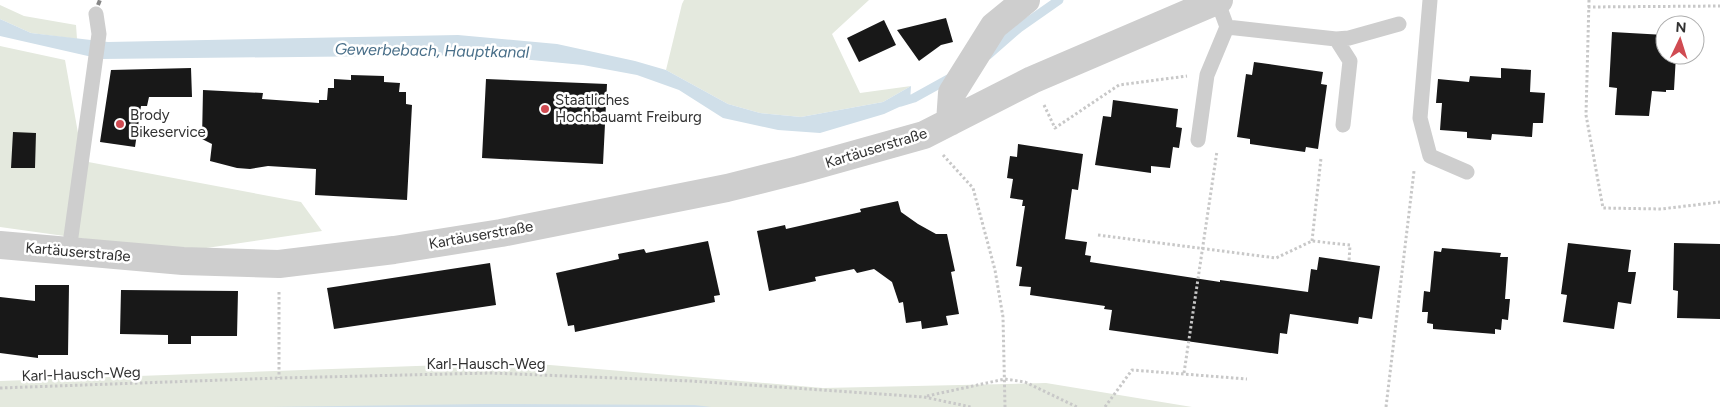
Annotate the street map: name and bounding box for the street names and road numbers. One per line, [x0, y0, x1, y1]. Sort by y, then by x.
street label: Kartäuserstraße [823, 124, 929, 172]
street label: Kartäuserstraße [427, 217, 535, 253]
street label: Kartäuserstraße [25, 238, 131, 266]
street label: Karl-Hausch-Weg [426, 355, 546, 373]
street label: Karl-Hausch-Weg [21, 363, 141, 385]

